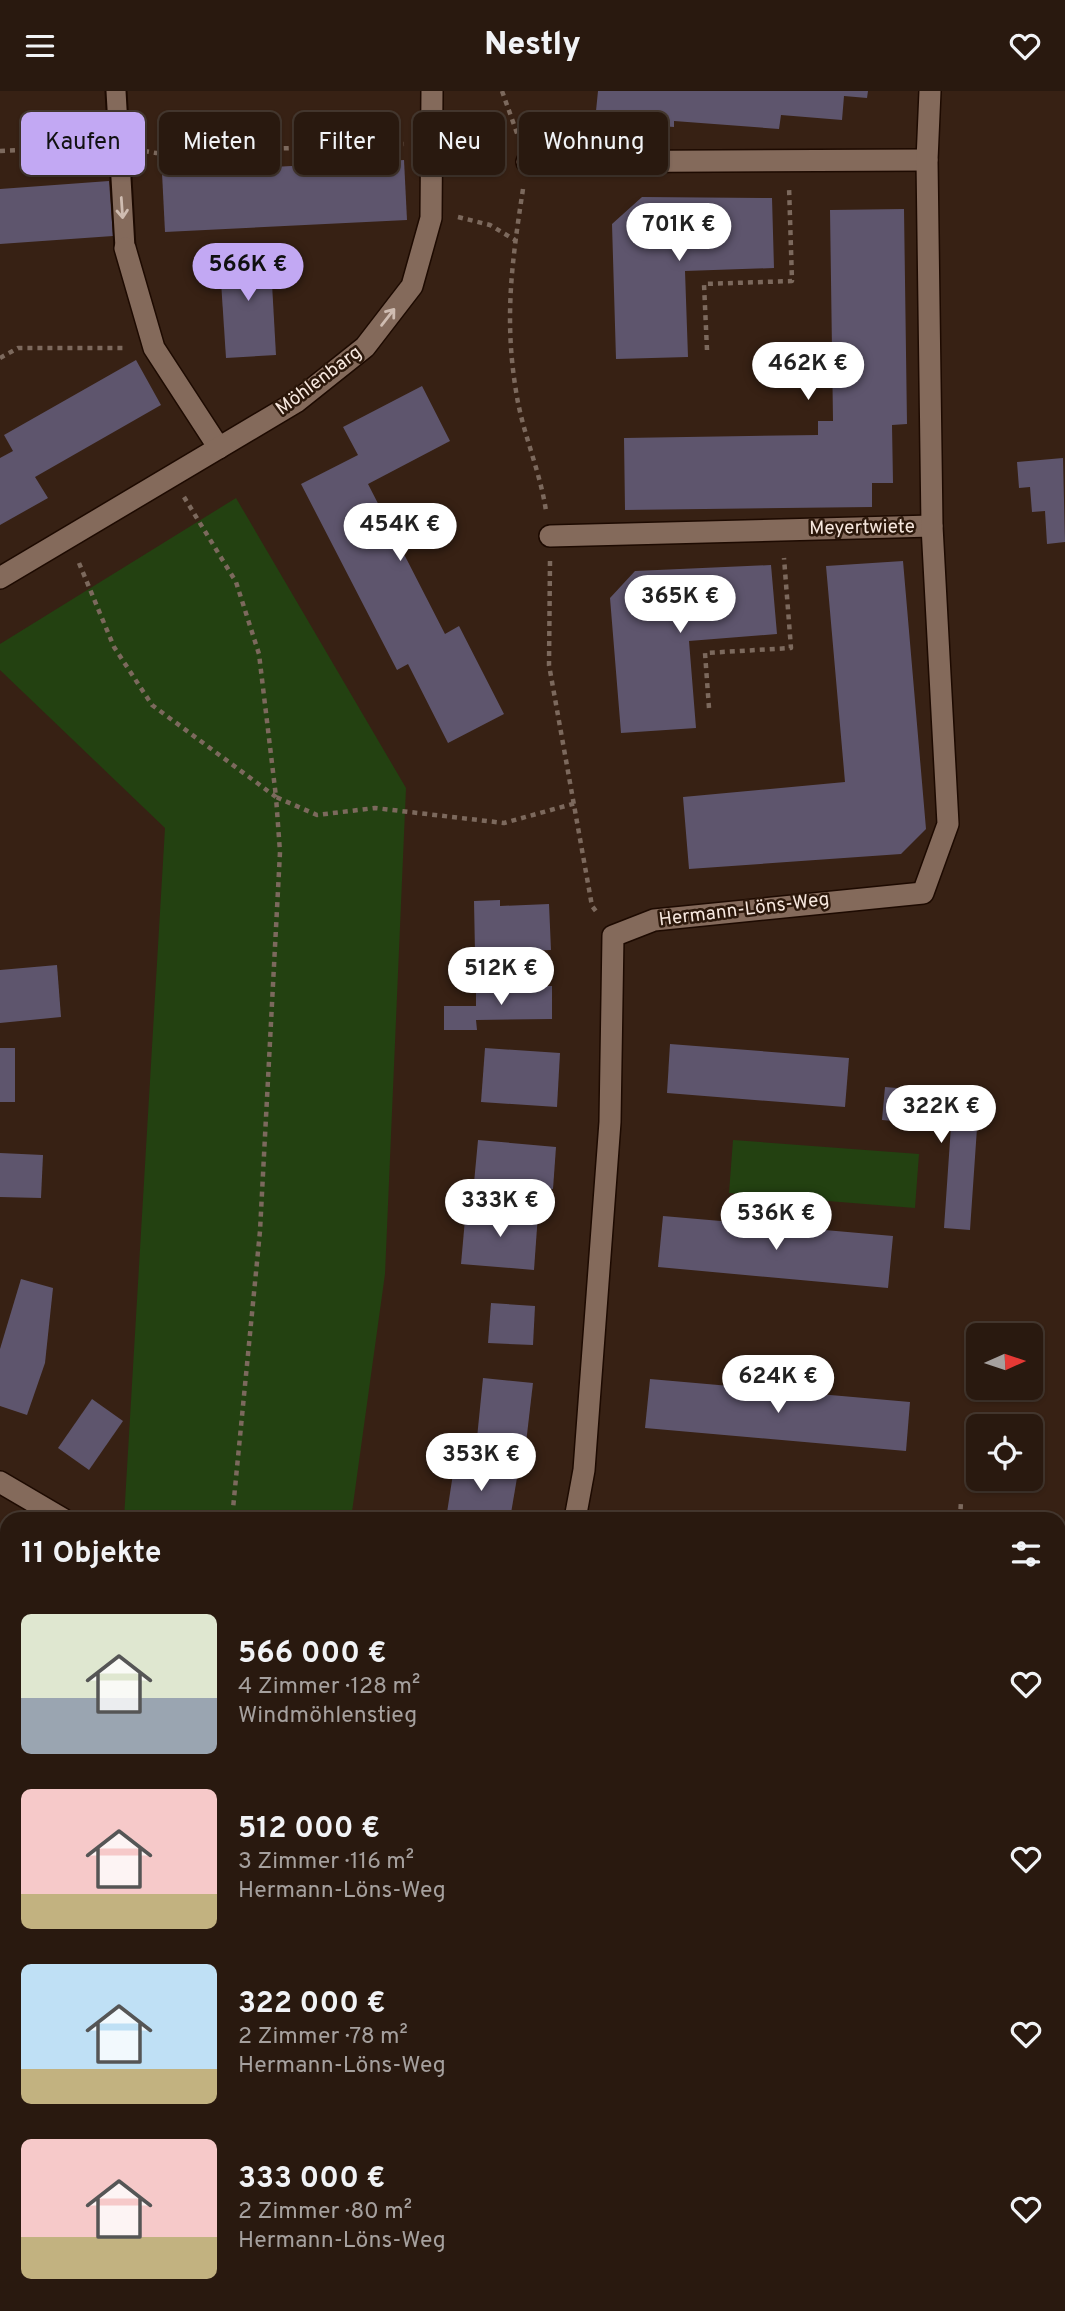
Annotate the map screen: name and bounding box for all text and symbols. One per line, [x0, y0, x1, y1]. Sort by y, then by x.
text: Nestly [484, 26, 581, 66]
icon: menu [21, 27, 59, 65]
icon: heart [1006, 27, 1044, 65]
chip: Kaufen [21, 112, 145, 175]
chip: Mieten [159, 112, 280, 175]
chip: Filter [294, 112, 399, 175]
chip: Neu [413, 112, 505, 175]
chip: Wohnung [519, 112, 668, 175]
one-way arrow [116, 196, 129, 219]
pin: 701K € [622, 204, 736, 263]
text: 701K € [642, 211, 716, 240]
pin: 566K € [191, 243, 305, 303]
text: 566K € [209, 251, 287, 280]
one-way arrow [380, 309, 395, 327]
street label: Möhlenbarg [271, 341, 367, 421]
pin: 462K € [751, 343, 865, 402]
text: 462K € [768, 350, 848, 379]
pin: 454K € [343, 503, 457, 563]
text: 454K € [360, 511, 440, 540]
street label: Meyertwiete [809, 515, 915, 541]
pin: 365K € [623, 575, 737, 635]
text: 365K € [641, 583, 719, 612]
street label: Hermann-Löns-Weg [657, 888, 831, 932]
pin: 512K € [444, 947, 558, 1007]
text: 512K € [464, 955, 538, 984]
pin: 322K € [884, 1086, 998, 1145]
text: 322K € [902, 1093, 980, 1122]
pin: 333K € [443, 1179, 557, 1239]
text: 333K € [461, 1187, 539, 1216]
pin: 536K € [719, 1193, 833, 1252]
text: 536K € [737, 1200, 815, 1229]
north arrow [966, 1323, 1043, 1400]
map controls [966, 1323, 1043, 1491]
pin: 624K € [721, 1355, 835, 1415]
text: 624K € [738, 1363, 818, 1392]
button: locate [966, 1414, 1043, 1491]
pin: 353K € [424, 1433, 538, 1493]
text: 353K € [442, 1441, 520, 1470]
icon: filters [1007, 1535, 1045, 1573]
text: 11 Objekte [21, 1536, 162, 1573]
text: 566 000 € [238, 1636, 387, 1673]
icon: home [77, 1642, 161, 1726]
icon: heart [1007, 1665, 1045, 1703]
text: 4 Zimmer · 128 m² [238, 1673, 420, 1702]
text: Windmöhlenstieg [238, 1702, 417, 1731]
text: 512 000 € [238, 1811, 380, 1848]
icon: home [77, 1817, 161, 1901]
icon: heart [1007, 1840, 1045, 1878]
text: 3 Zimmer · 116 m² [238, 1848, 414, 1877]
text: Hermann-Löns-Weg [238, 1877, 446, 1906]
text: 322 000 € [238, 1986, 386, 2023]
icon: home [77, 1992, 161, 2076]
icon: heart [1007, 2015, 1045, 2053]
text: 2 Zimmer · 78 m² [238, 2023, 408, 2052]
text: Hermann-Löns-Weg [238, 2052, 446, 2081]
text: 333 000 € [238, 2161, 385, 2198]
icon: home [77, 2167, 161, 2251]
icon: heart [1007, 2190, 1045, 2228]
text: 2 Zimmer · 80 m² [238, 2198, 412, 2227]
text: Hermann-Löns-Weg [238, 2227, 446, 2256]

